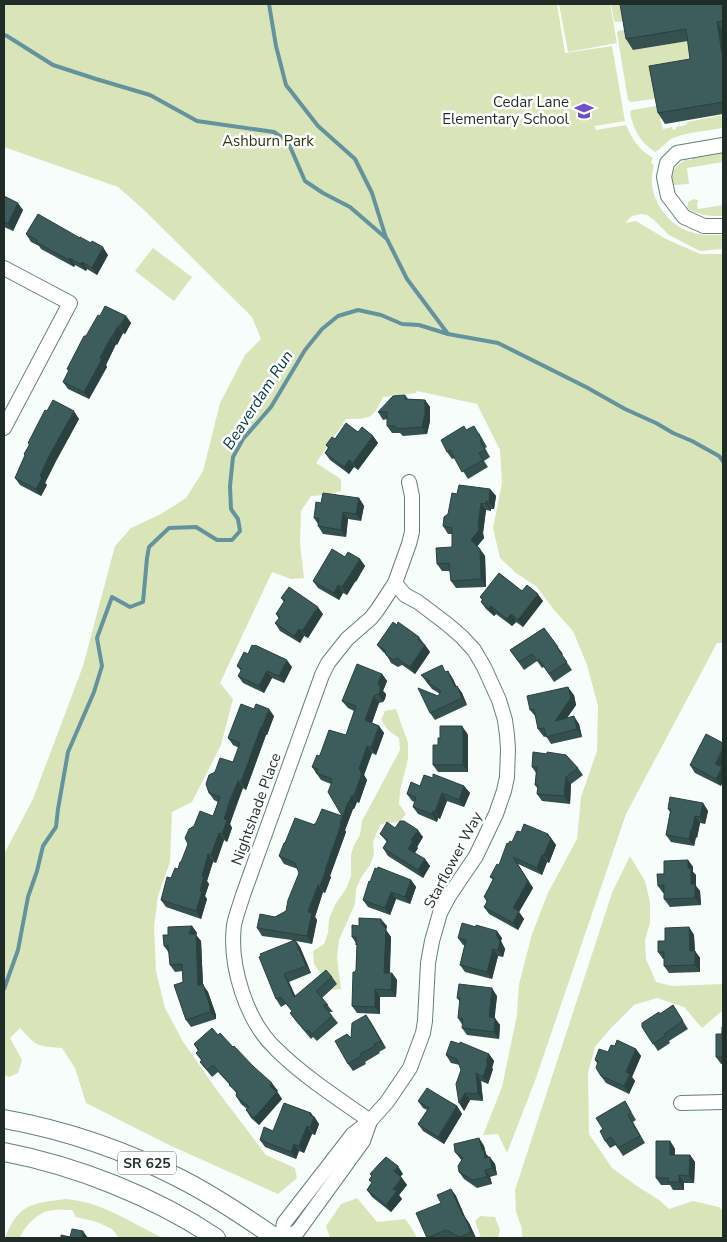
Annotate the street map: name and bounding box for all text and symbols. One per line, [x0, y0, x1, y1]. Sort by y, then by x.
place label: Cedar Lane Elementary School [442, 92, 570, 129]
school or university icon: Cedar Lane Elementary School [573, 100, 595, 122]
park label: Ashburn Park [222, 131, 314, 151]
water label: Beaverdam Run [218, 346, 298, 454]
street label: Nightshade Place [226, 750, 286, 868]
street label: Starflower Way [419, 808, 487, 912]
road number: SR 625 [118, 1152, 176, 1174]

